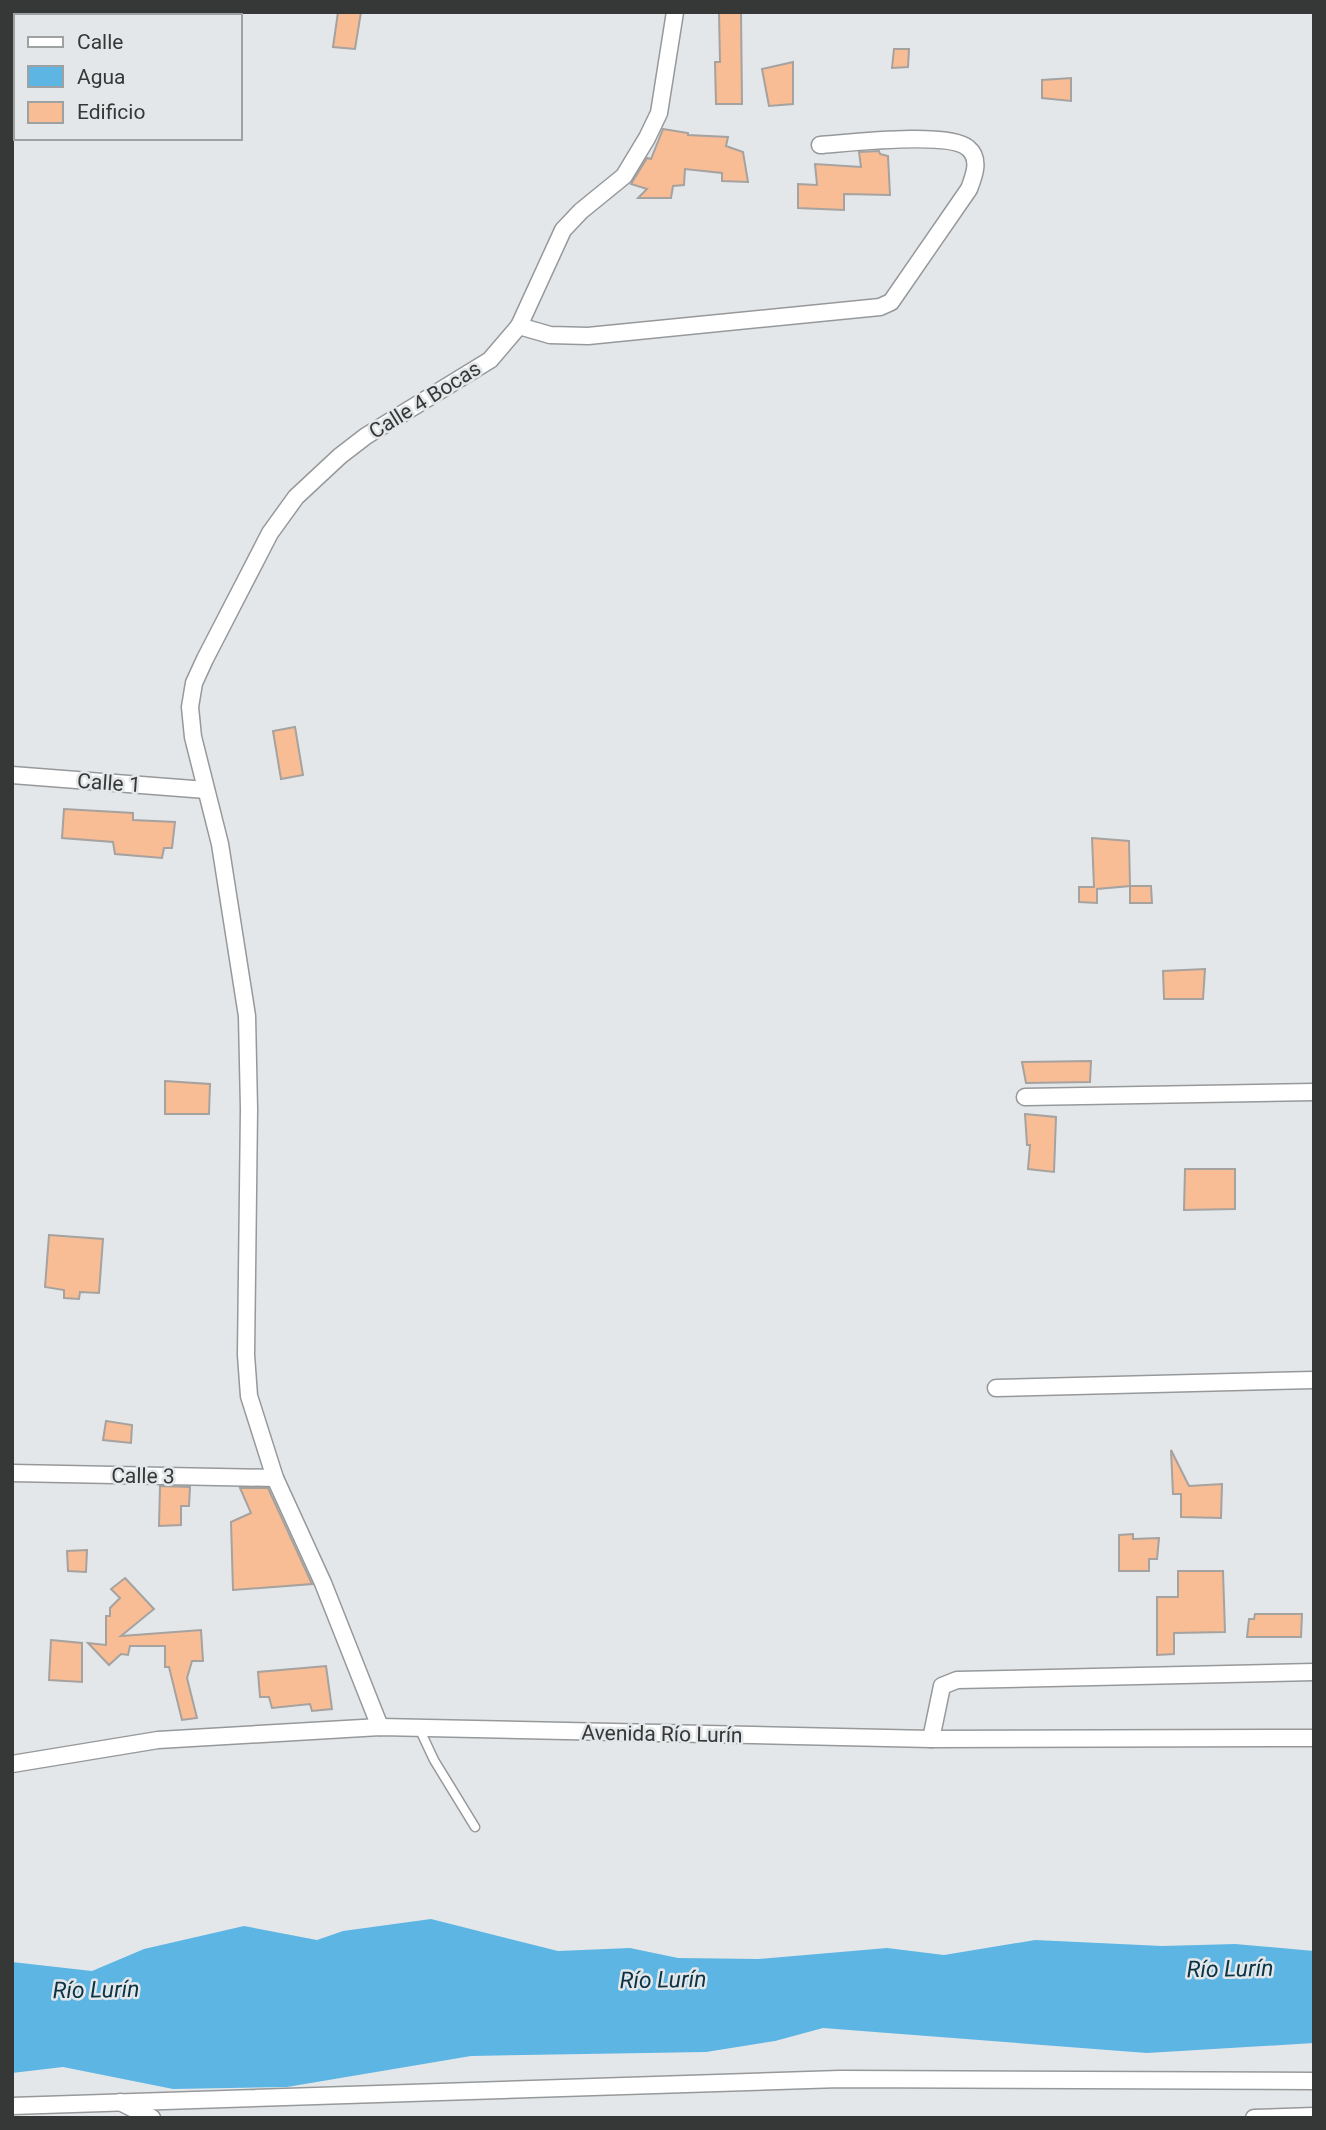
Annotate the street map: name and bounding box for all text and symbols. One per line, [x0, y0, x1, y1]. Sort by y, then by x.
legend [14, 14, 242, 140]
text: Calle [77, 30, 123, 54]
text: Agua [77, 65, 126, 89]
text: Edificio [77, 100, 145, 124]
street label: Calle 4 Bocas [365, 356, 485, 444]
street label: Calle 1 [77, 769, 141, 797]
street label: Calle 3 [111, 1463, 175, 1489]
street label: Avenida Río Lurín [581, 1721, 743, 1747]
water label: Río Lurín [1186, 1955, 1274, 1983]
water label: Río Lurín [619, 1966, 707, 1994]
water label: Río Lurín [52, 1976, 140, 2004]

